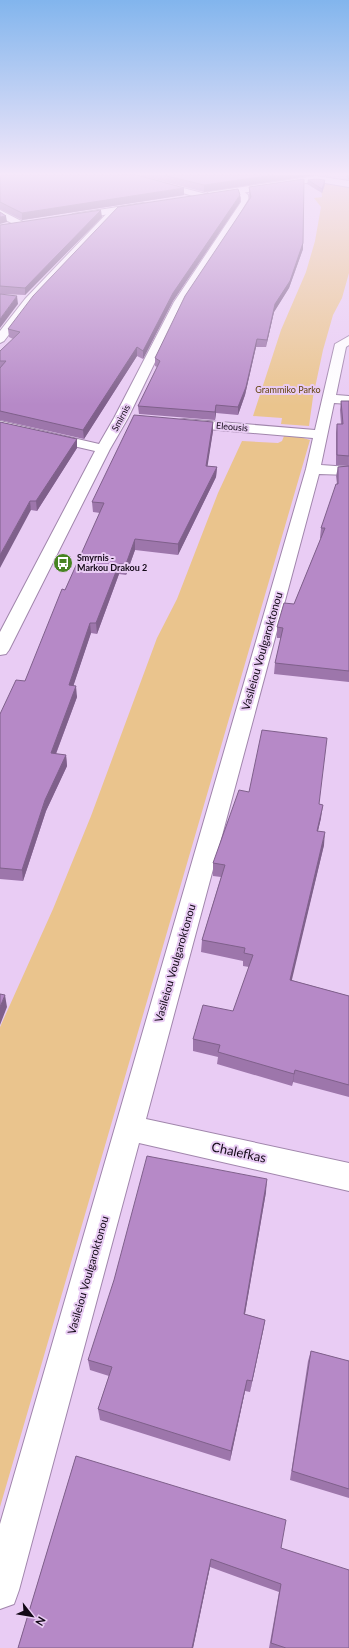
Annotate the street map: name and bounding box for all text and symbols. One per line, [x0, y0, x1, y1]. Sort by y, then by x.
park label: Grammiko Parko [255, 384, 321, 395]
street label: Smirnis [109, 402, 132, 433]
street label: Eleousis [216, 420, 249, 433]
bus stop icon: Smyrnis - Markou Drakou 2 [52, 552, 74, 574]
place label: Smyrnis - Markou Drakou 2 [77, 552, 147, 573]
street label: Vasileiou Voulgaroktonou [238, 590, 285, 711]
street label: Vasileiou Voulgaroktonou [151, 902, 198, 1023]
street label: Chalefkas [210, 1138, 268, 1166]
street label: Vasileiou Voulgaroktonou [64, 1214, 111, 1335]
north arrow [12, 1596, 52, 1636]
text: N [33, 1614, 49, 1628]

